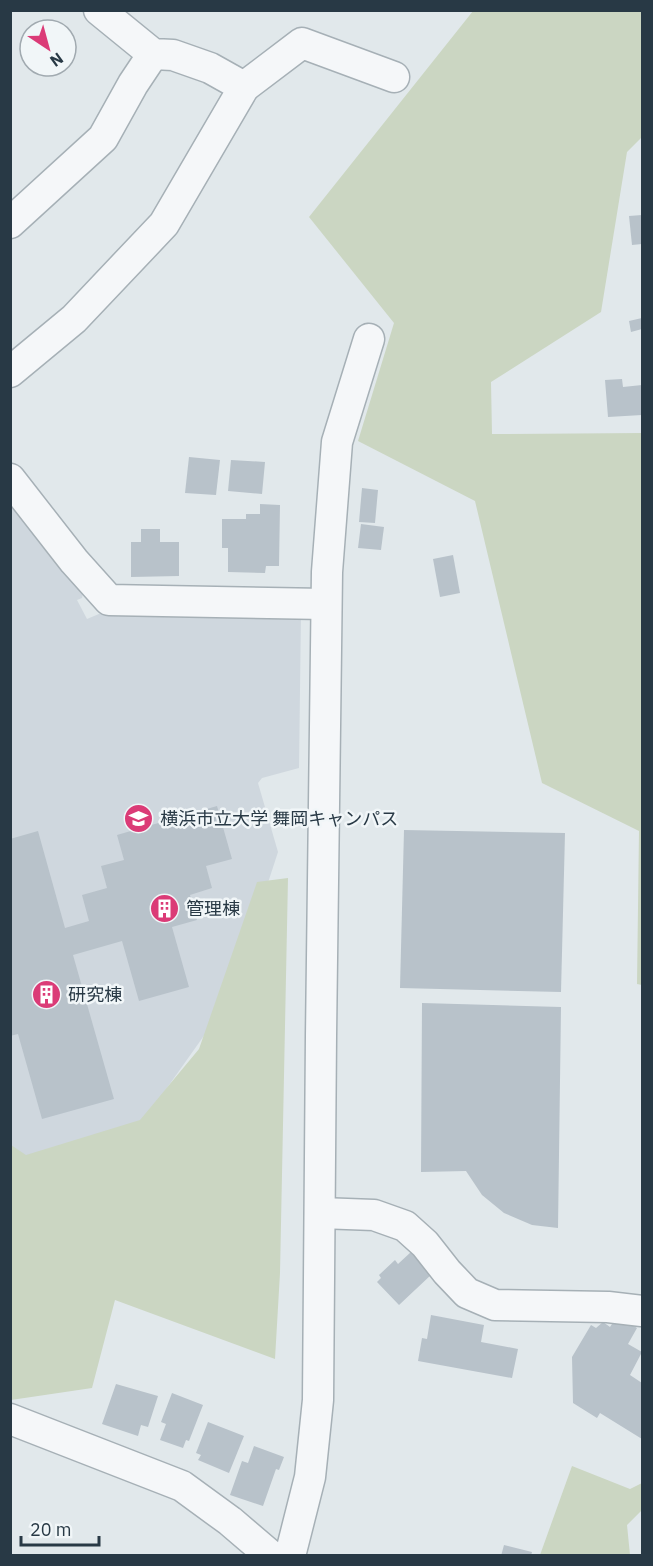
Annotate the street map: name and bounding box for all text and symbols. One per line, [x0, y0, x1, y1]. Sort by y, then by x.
north arrow [18, 18, 78, 78]
text: N [46, 49, 67, 72]
school or university icon: 横浜市立大学 舞岡キャンパス [123, 802, 155, 834]
place label: 横浜市立大学 舞岡キャンパス [160, 807, 398, 830]
building icon: 管理棟 [149, 892, 181, 924]
place label: 管理棟 [186, 897, 240, 920]
building icon: 研究棟 [31, 978, 63, 1010]
place label: 研究棟 [68, 983, 122, 1006]
scale bar [21, 1509, 99, 1547]
text: 20 m [30, 1518, 72, 1541]

